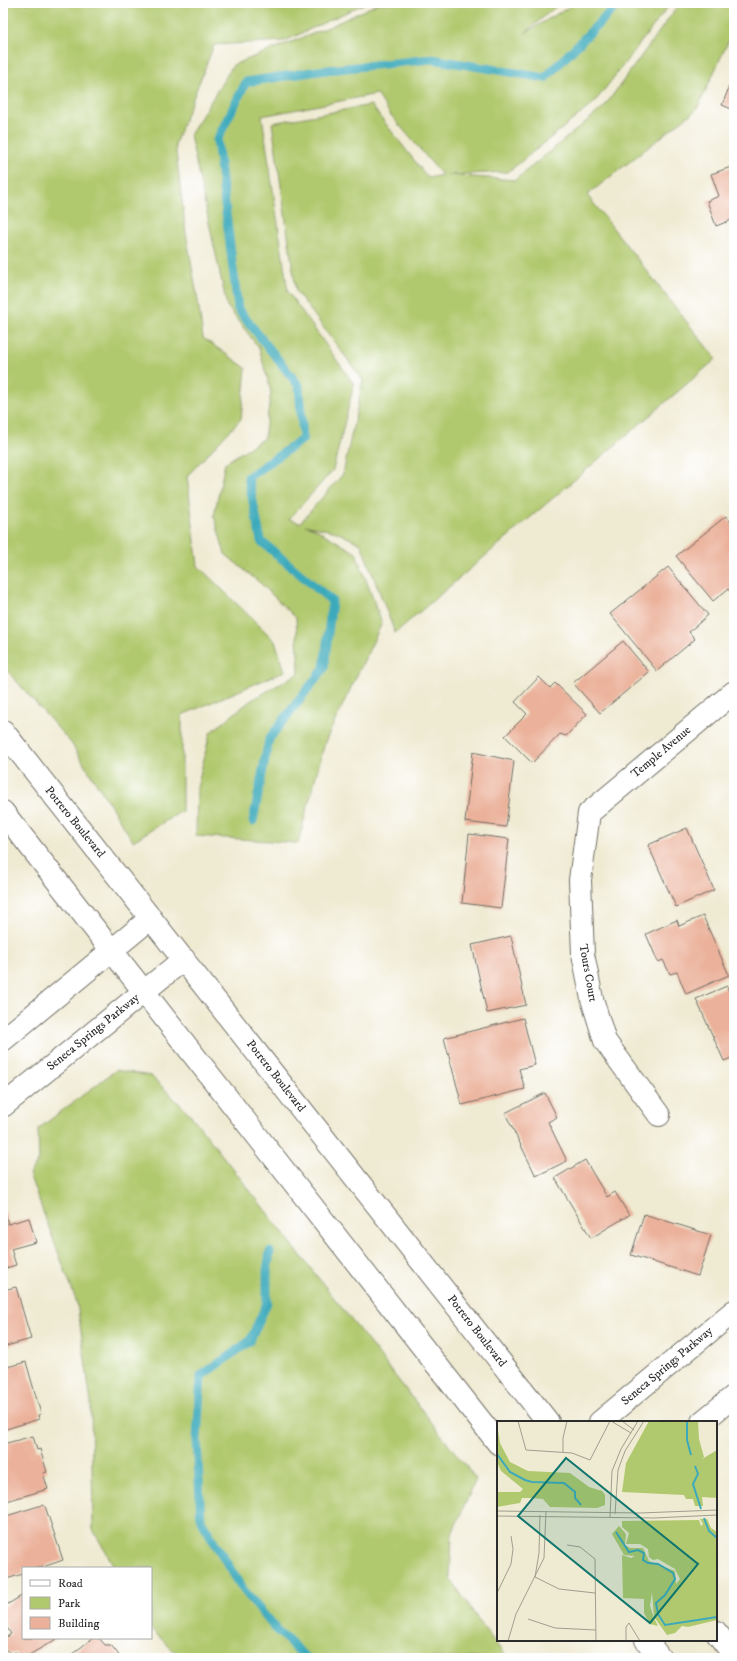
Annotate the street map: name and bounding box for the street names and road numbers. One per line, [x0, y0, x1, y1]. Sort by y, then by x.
street label: Temple Avenue [628, 723, 694, 781]
street label: Potrero Boulevard [42, 783, 108, 861]
street label: Tours Court [576, 943, 600, 1003]
street label: Seneca Springs Parkway [44, 990, 142, 1074]
street label: Potrero Boulevard [243, 1037, 309, 1115]
street label: Potrero Boulevard [444, 1292, 510, 1370]
street label: Seneca Springs Parkway [618, 1323, 716, 1409]

